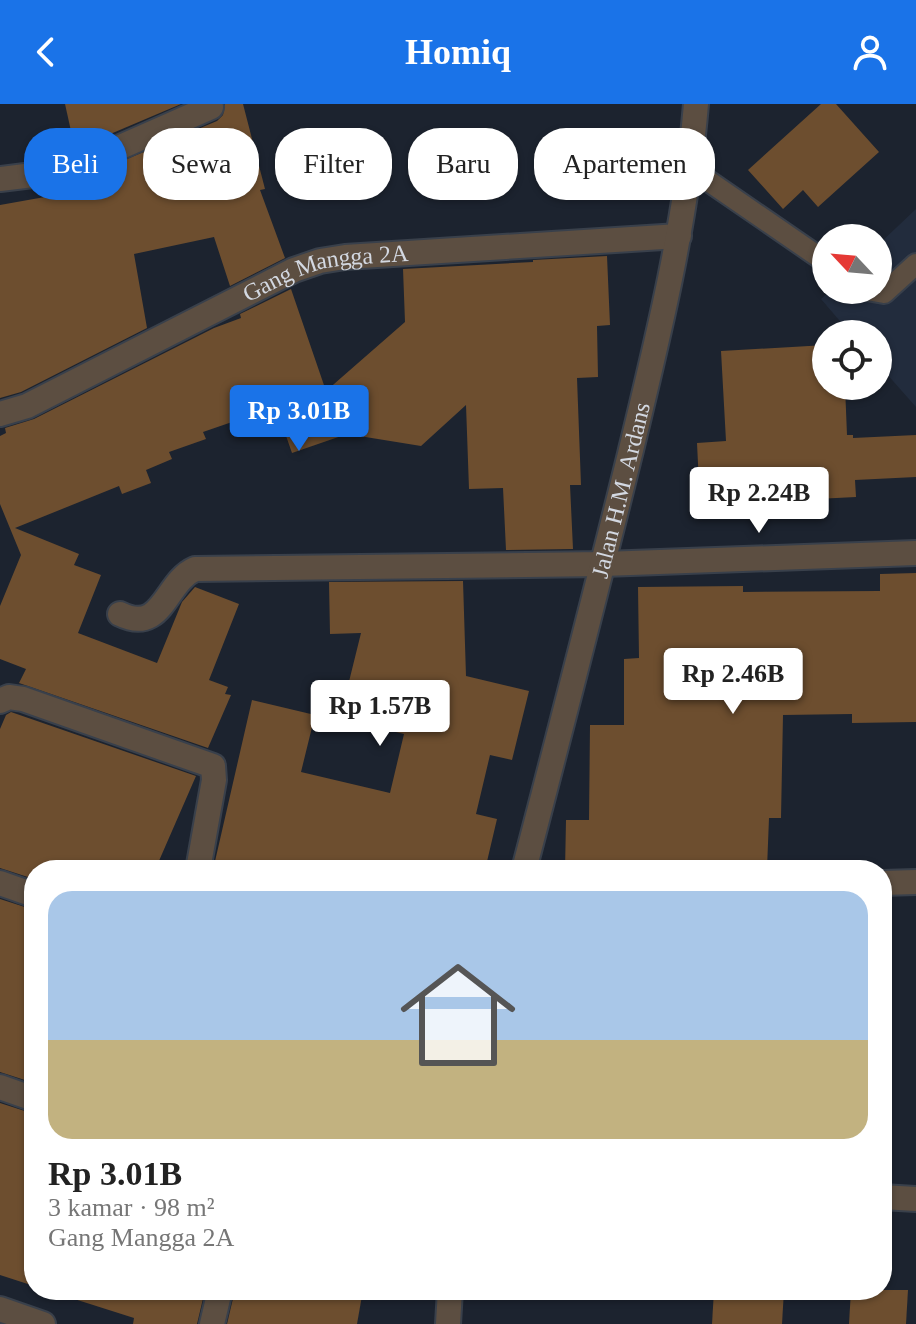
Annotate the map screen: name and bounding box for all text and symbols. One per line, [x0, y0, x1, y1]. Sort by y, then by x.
icon: back [24, 30, 68, 74]
icon: person [848, 30, 892, 74]
text: Homiq [405, 32, 511, 72]
chip: Beli [24, 128, 127, 200]
chip: Sewa [143, 128, 259, 200]
chip: Filter [275, 128, 392, 200]
chip: Baru [408, 128, 518, 200]
chip: Apartemen [534, 128, 715, 200]
north arrow [812, 224, 892, 304]
map controls [812, 224, 892, 400]
street label: Gang Mangga 2A [238, 240, 410, 307]
button: locate [812, 320, 892, 400]
pin: Rp 3.01B [216, 385, 382, 453]
text: Rp 3.01B [248, 396, 350, 425]
street label: Jalan H.M. Ardans [587, 400, 655, 581]
pin: Rp 2.24B [676, 467, 842, 535]
text: Rp 2.24B [708, 478, 810, 507]
pin: Rp 2.46B [650, 648, 816, 716]
text: Rp 2.46B [682, 659, 784, 688]
pin: Rp 1.57B [297, 680, 463, 748]
text: Rp 1.57B [329, 691, 431, 720]
icon: home [386, 943, 530, 1087]
text: Rp 3.01B [48, 1155, 182, 1192]
text: 3 kamar · 98 m² [48, 1193, 215, 1222]
text: Gang Mangga 2A [48, 1223, 234, 1252]

